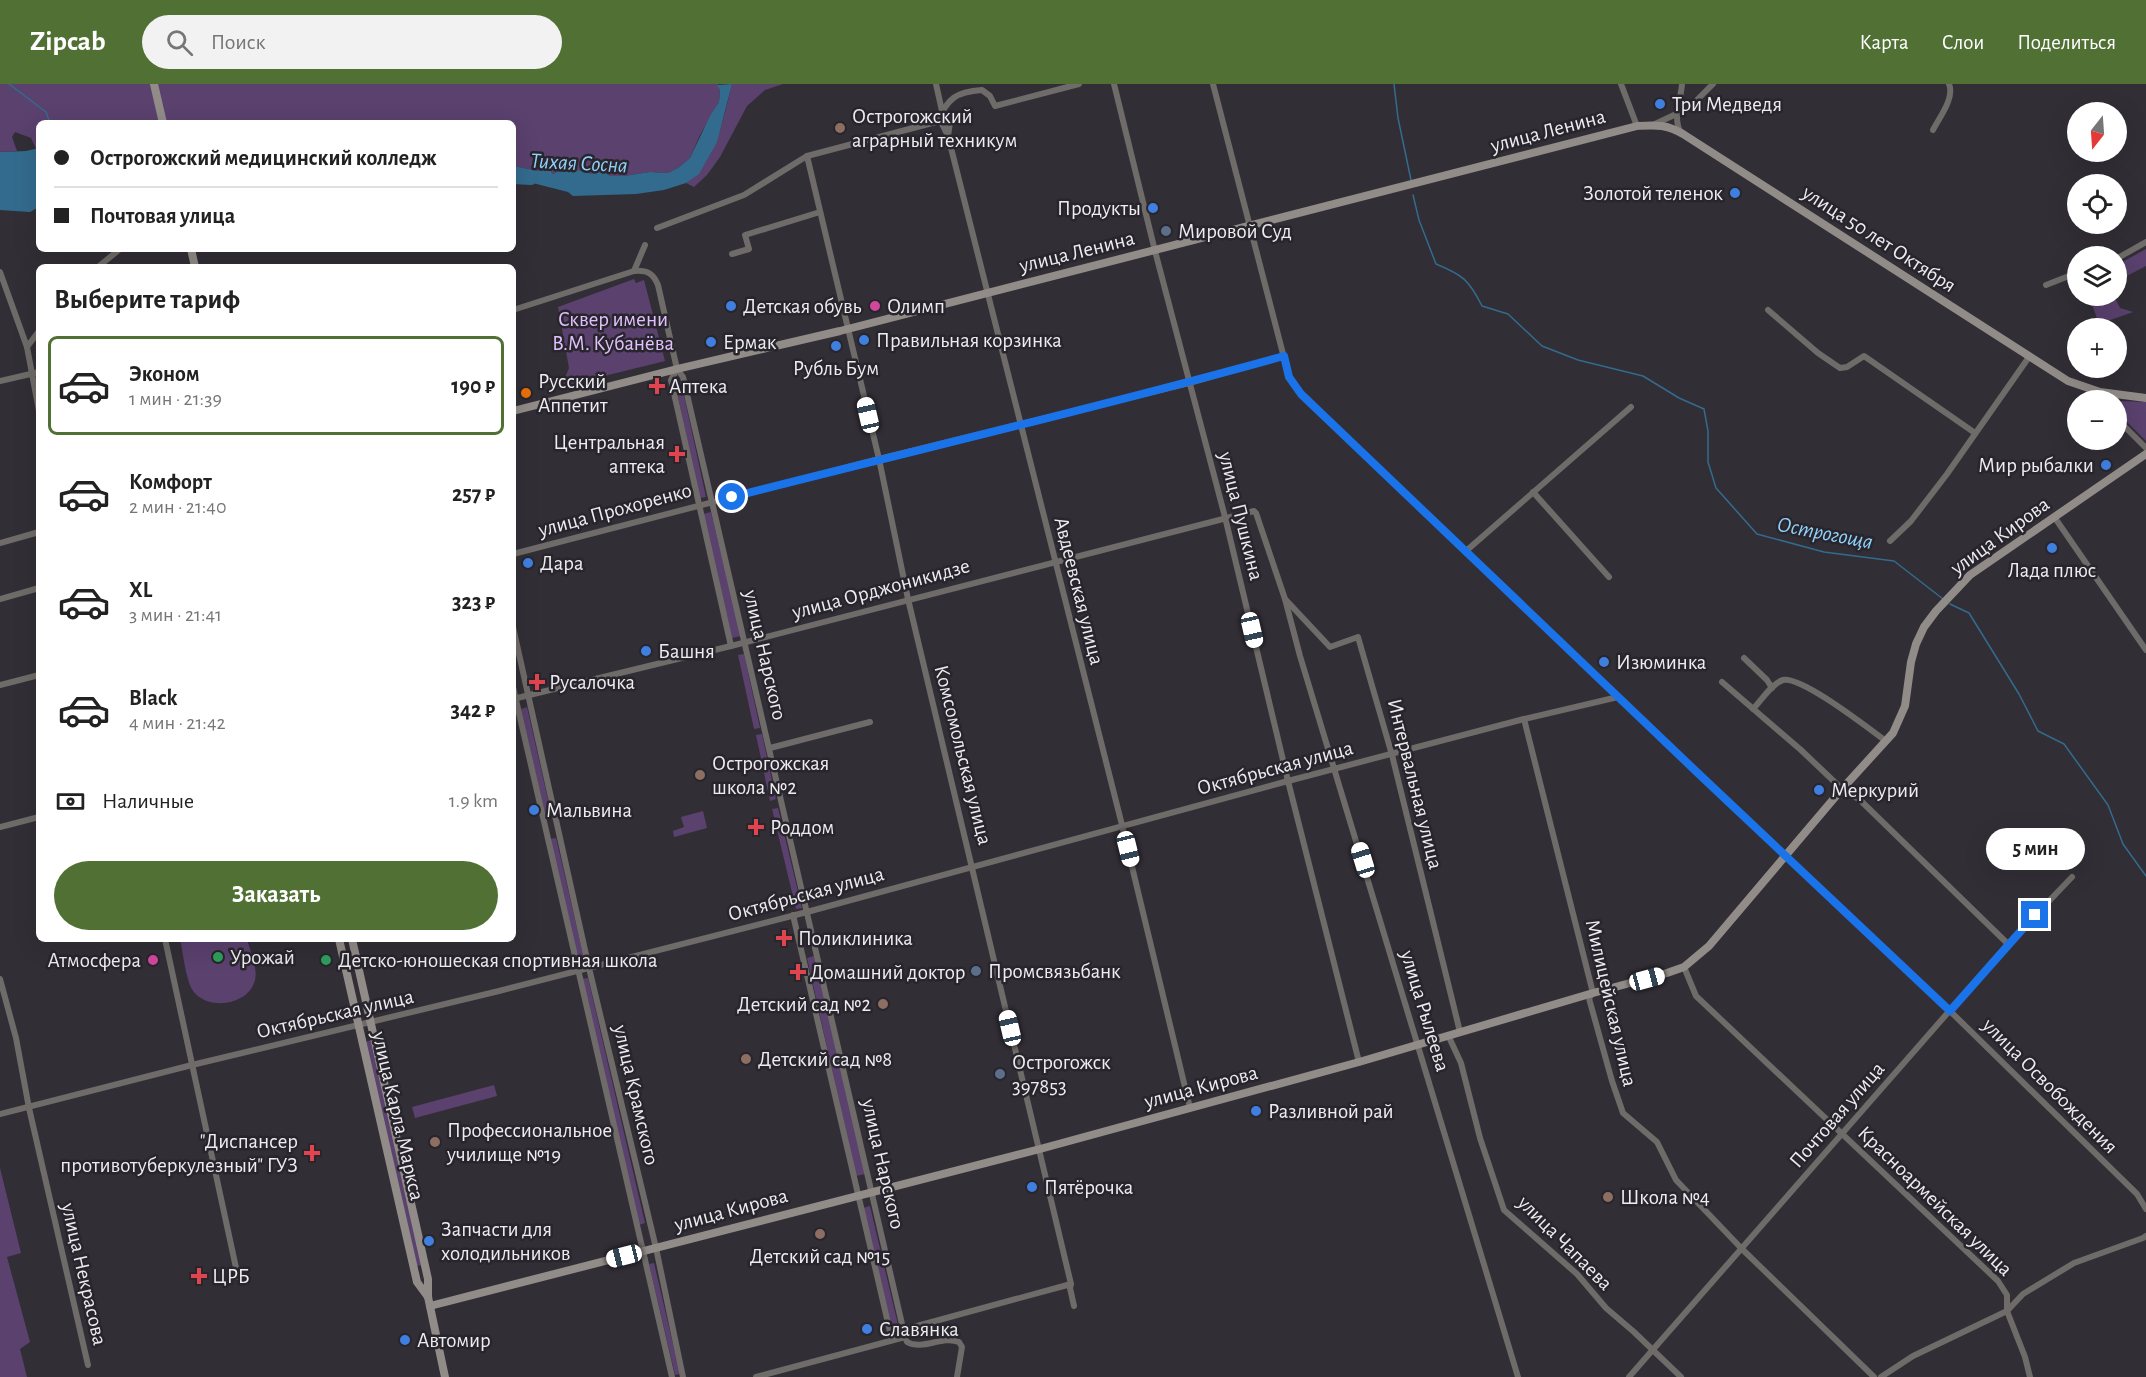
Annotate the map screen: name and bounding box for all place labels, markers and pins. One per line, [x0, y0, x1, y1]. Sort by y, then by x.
place label: Три Медведя [1672, 94, 1782, 115]
marker: Три Медведя [1653, 97, 1667, 111]
place label: Острогожский аграрный техникум [852, 106, 1018, 151]
marker: Острогожский аграрный техникум [833, 121, 847, 135]
place label: Золотой теленок [1583, 183, 1723, 204]
marker: Золотой теленок [1728, 186, 1742, 200]
place label: Продукты [1057, 198, 1141, 219]
marker: Продукты [1146, 201, 1160, 215]
place label: Мировой Суд [1178, 221, 1292, 242]
marker: Мировой Суд [1159, 224, 1173, 238]
place label: Детская обувь [743, 296, 862, 317]
place label: Олимп [887, 296, 945, 317]
marker: Детская обувь [724, 299, 738, 313]
marker: Олимп [868, 299, 882, 313]
place label: Правильная корзинка [876, 330, 1062, 351]
place label: Ермак [723, 332, 777, 353]
marker: Правильная корзинка [857, 333, 871, 347]
marker: Ермак [704, 335, 718, 349]
marker: Рубль Бум [829, 339, 843, 353]
place label: Рубль Бум [793, 358, 879, 379]
place label: Русский Аппетит [538, 371, 608, 416]
place label: Аптека [669, 376, 728, 397]
marker: Аптека [650, 379, 664, 393]
marker: Русский Аппетит [519, 386, 533, 400]
place label: Центральная аптека [553, 432, 665, 477]
marker: Центральная аптека [670, 447, 684, 461]
place label: Мир рыбалки [1978, 455, 2094, 476]
marker: Мир рыбалки [2099, 458, 2113, 472]
marker: Лада плюс [2045, 541, 2059, 555]
place label: Дара [540, 553, 584, 574]
marker: Дара [521, 556, 535, 570]
place label: Лада плюс [2008, 560, 2096, 581]
place label: Башня [658, 641, 715, 662]
marker: Башня [639, 644, 653, 658]
place label: Изюминка [1616, 652, 1707, 673]
marker: Изюминка [1597, 655, 1611, 669]
place label: Русалочка [549, 672, 635, 693]
marker: Русалочка [530, 675, 544, 689]
place label: Острогожская школа №2 [712, 753, 829, 798]
marker: Острогожская школа №2 [693, 768, 707, 782]
place label: Меркурий [1831, 780, 1919, 801]
marker: Меркурий [1812, 783, 1826, 797]
place label: Мальвина [546, 800, 633, 821]
marker: Мальвина [527, 803, 541, 817]
place label: Роддом [770, 817, 834, 838]
marker: Роддом [747, 818, 765, 836]
place label: Поликлиника [798, 928, 913, 949]
marker: Поликлиника [775, 929, 793, 947]
place label: Урожай [230, 947, 295, 968]
place label: Атмосфера [48, 950, 141, 971]
marker: Урожай [211, 950, 225, 964]
place label: Детско-юношеская спортивная школа [338, 950, 658, 971]
marker: Атмосфера [146, 953, 160, 967]
marker: Детско-юношеская спортивная школа [319, 953, 333, 967]
place label: Промсвязьбанк [988, 961, 1121, 982]
place label: Домашний доктор [810, 962, 965, 983]
marker: Промсвязьбанк [969, 964, 983, 978]
marker: Домашний доктор [791, 965, 805, 979]
place label: Детский сад №2 [737, 994, 871, 1015]
marker: Детский сад №2 [876, 997, 890, 1011]
place label: Детский сад №8 [758, 1049, 892, 1070]
marker: Детский сад №8 [739, 1052, 753, 1066]
place label: Острогожск 397853 [1012, 1052, 1111, 1097]
marker: Острогожск 397853 [993, 1067, 1007, 1081]
place label: Разливной рай [1268, 1101, 1394, 1122]
marker: Разливной рай [1249, 1104, 1263, 1118]
place label: Профессиональное училище №19 [446, 1120, 612, 1165]
place label: "Диспансер противотуберкулезный" ГУЗ [60, 1131, 298, 1176]
marker: Профессиональное училище №19 [428, 1135, 442, 1149]
marker: "Диспансер противотуберкулезный" ГУЗ [303, 1144, 321, 1162]
place label: Пятёрочка [1044, 1177, 1134, 1198]
marker: Пятёрочка [1025, 1180, 1039, 1194]
place label: Школа №4 [1620, 1187, 1710, 1208]
marker: Школа №4 [1601, 1190, 1615, 1204]
place label: Запчасти для холодильников [441, 1219, 570, 1264]
marker: Детский сад №15 [813, 1227, 827, 1241]
marker: Запчасти для холодильников [422, 1234, 436, 1248]
place label: Детский сад №15 [750, 1246, 890, 1267]
place label: ЦРБ [212, 1266, 250, 1287]
marker: ЦРБ [190, 1267, 208, 1285]
place label: Славянка [879, 1319, 959, 1340]
marker: Славянка [860, 1322, 874, 1336]
place label: Автомир [417, 1330, 491, 1351]
marker: Автомир [398, 1333, 412, 1347]

